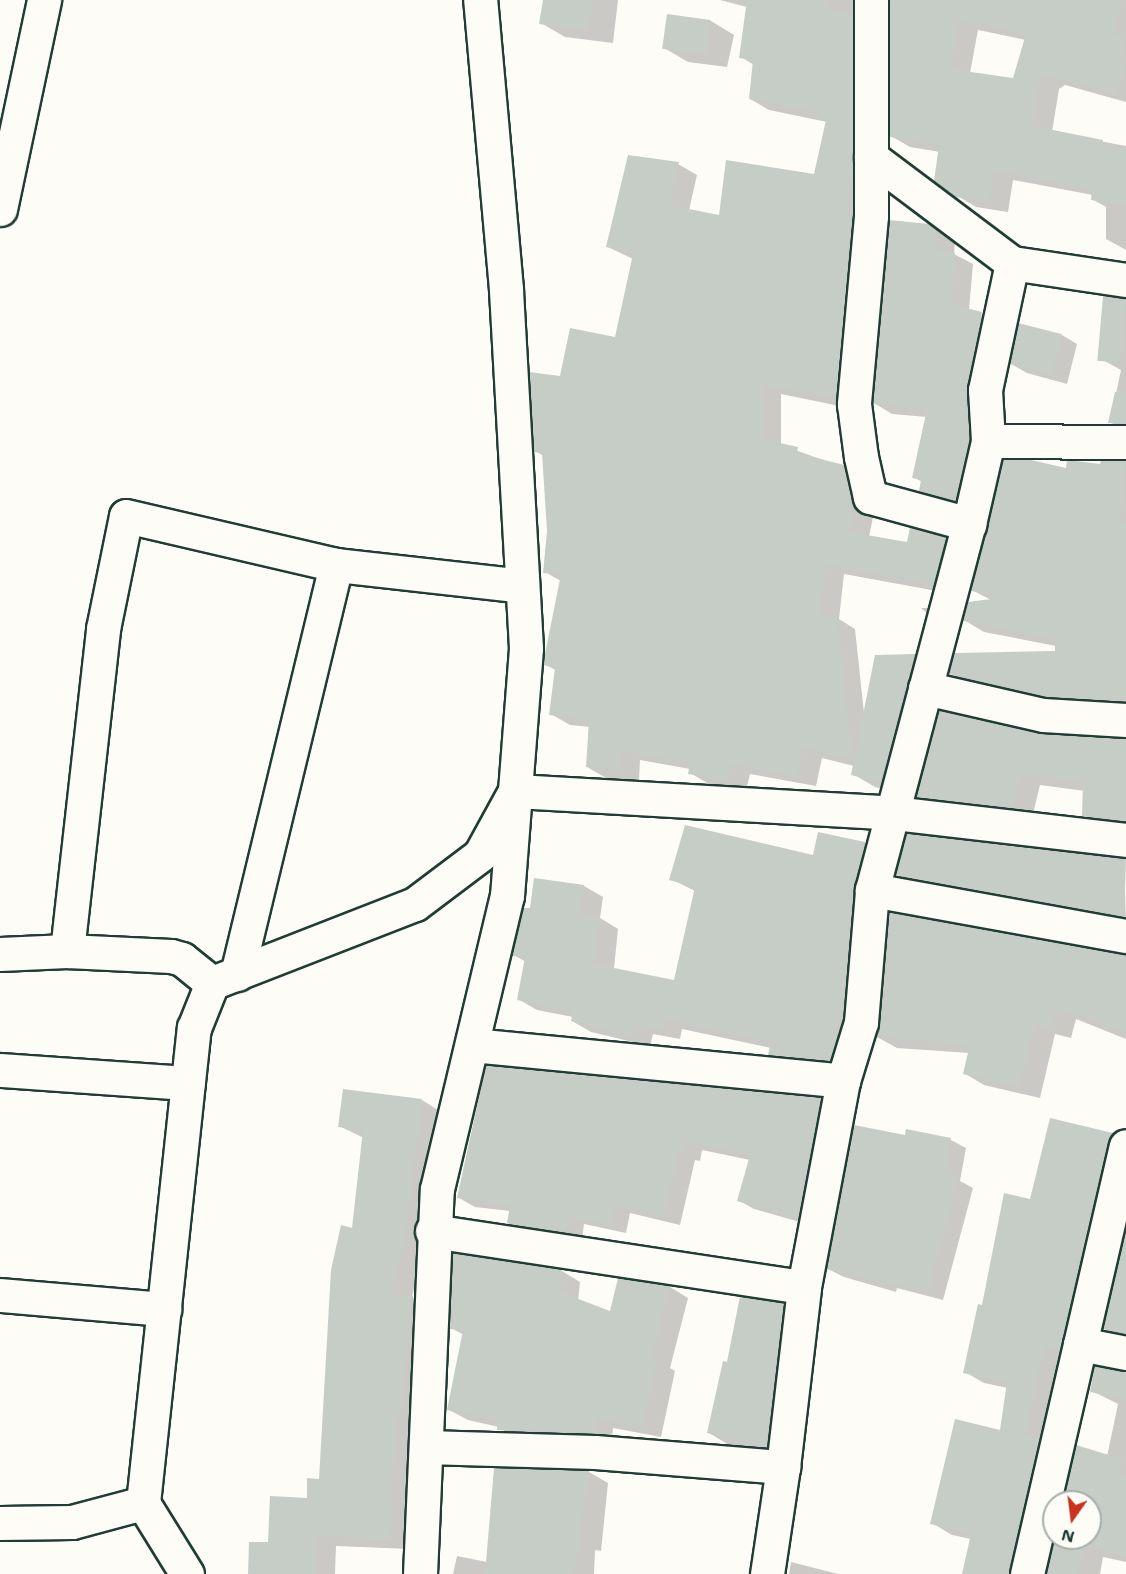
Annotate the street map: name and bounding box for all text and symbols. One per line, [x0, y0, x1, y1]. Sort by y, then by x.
north arrow [1042, 1490, 1102, 1550]
text: N [1059, 1524, 1077, 1548]

